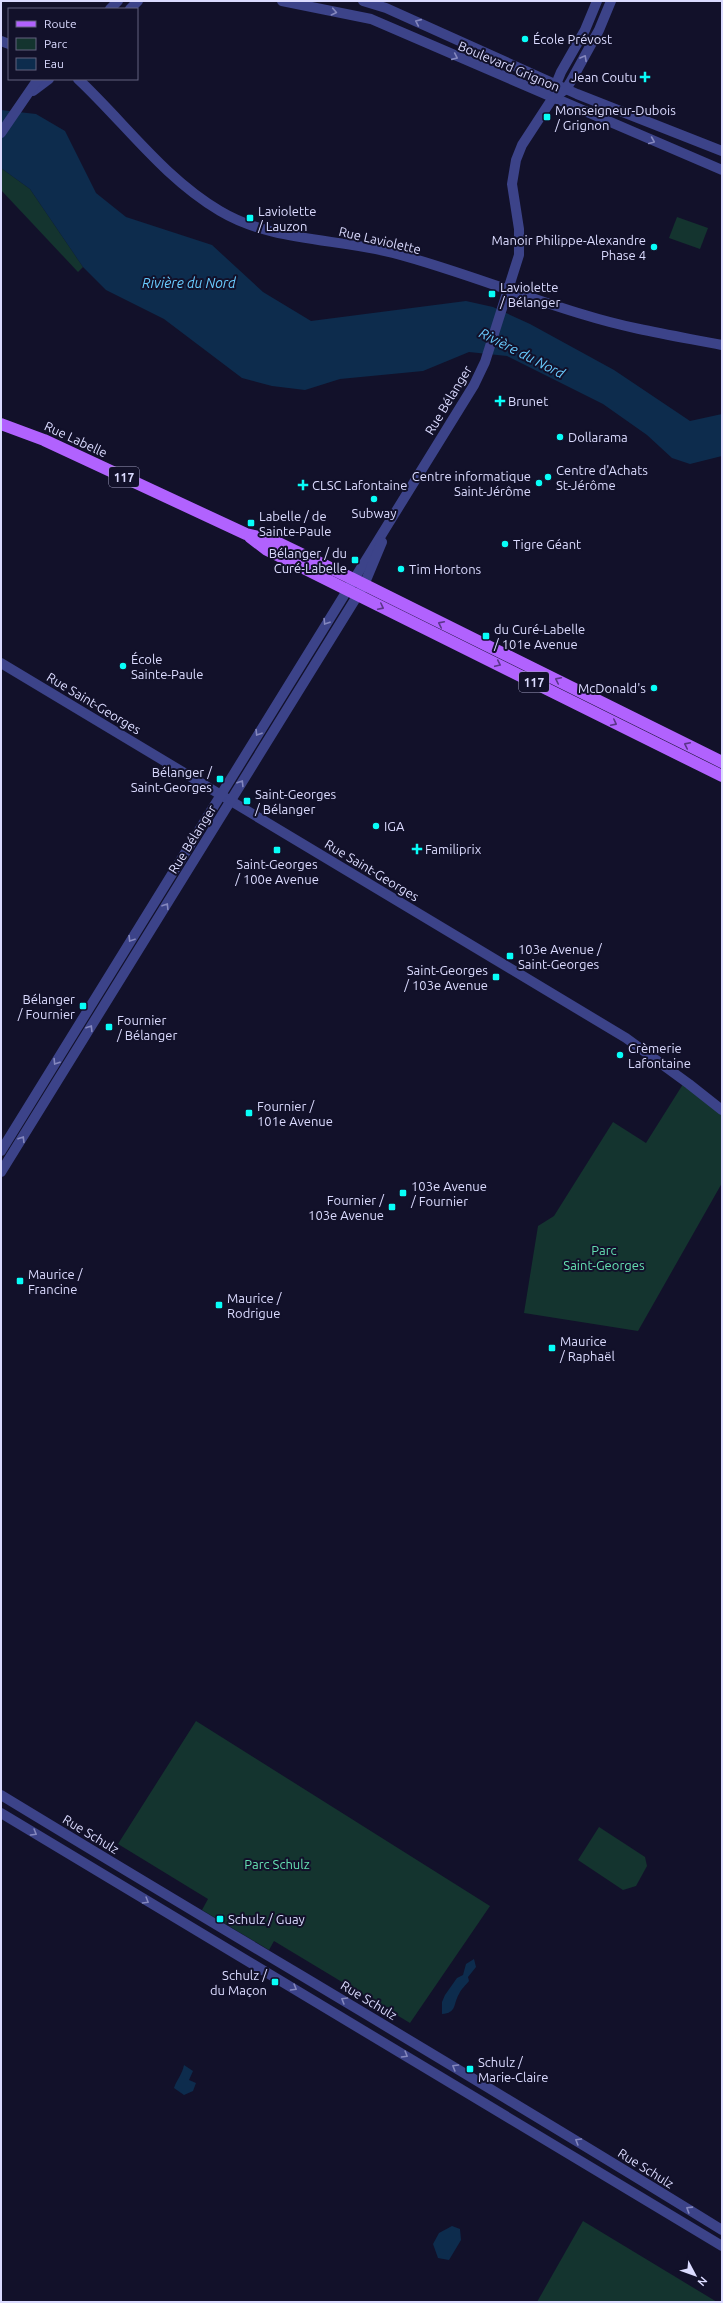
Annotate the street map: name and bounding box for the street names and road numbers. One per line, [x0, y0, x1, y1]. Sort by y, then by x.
street label: Boulevard Grignon [456, 38, 562, 94]
street label: Rue Laviolette [337, 224, 423, 256]
street label: Rue Bélanger [422, 363, 474, 437]
street label: Rue Labelle [42, 418, 110, 460]
road number: 117 [109, 467, 139, 487]
street label: Rue Saint-Georges [45, 669, 144, 737]
road number: 117 [519, 672, 549, 692]
street label: Rue Bélanger [165, 802, 219, 876]
street label: Rue Saint-Georges [323, 836, 422, 904]
street label: Rue Schulz [60, 1812, 122, 1856]
street label: Rue Schulz [338, 1978, 400, 2022]
street label: Rue Schulz [616, 2145, 676, 2191]

